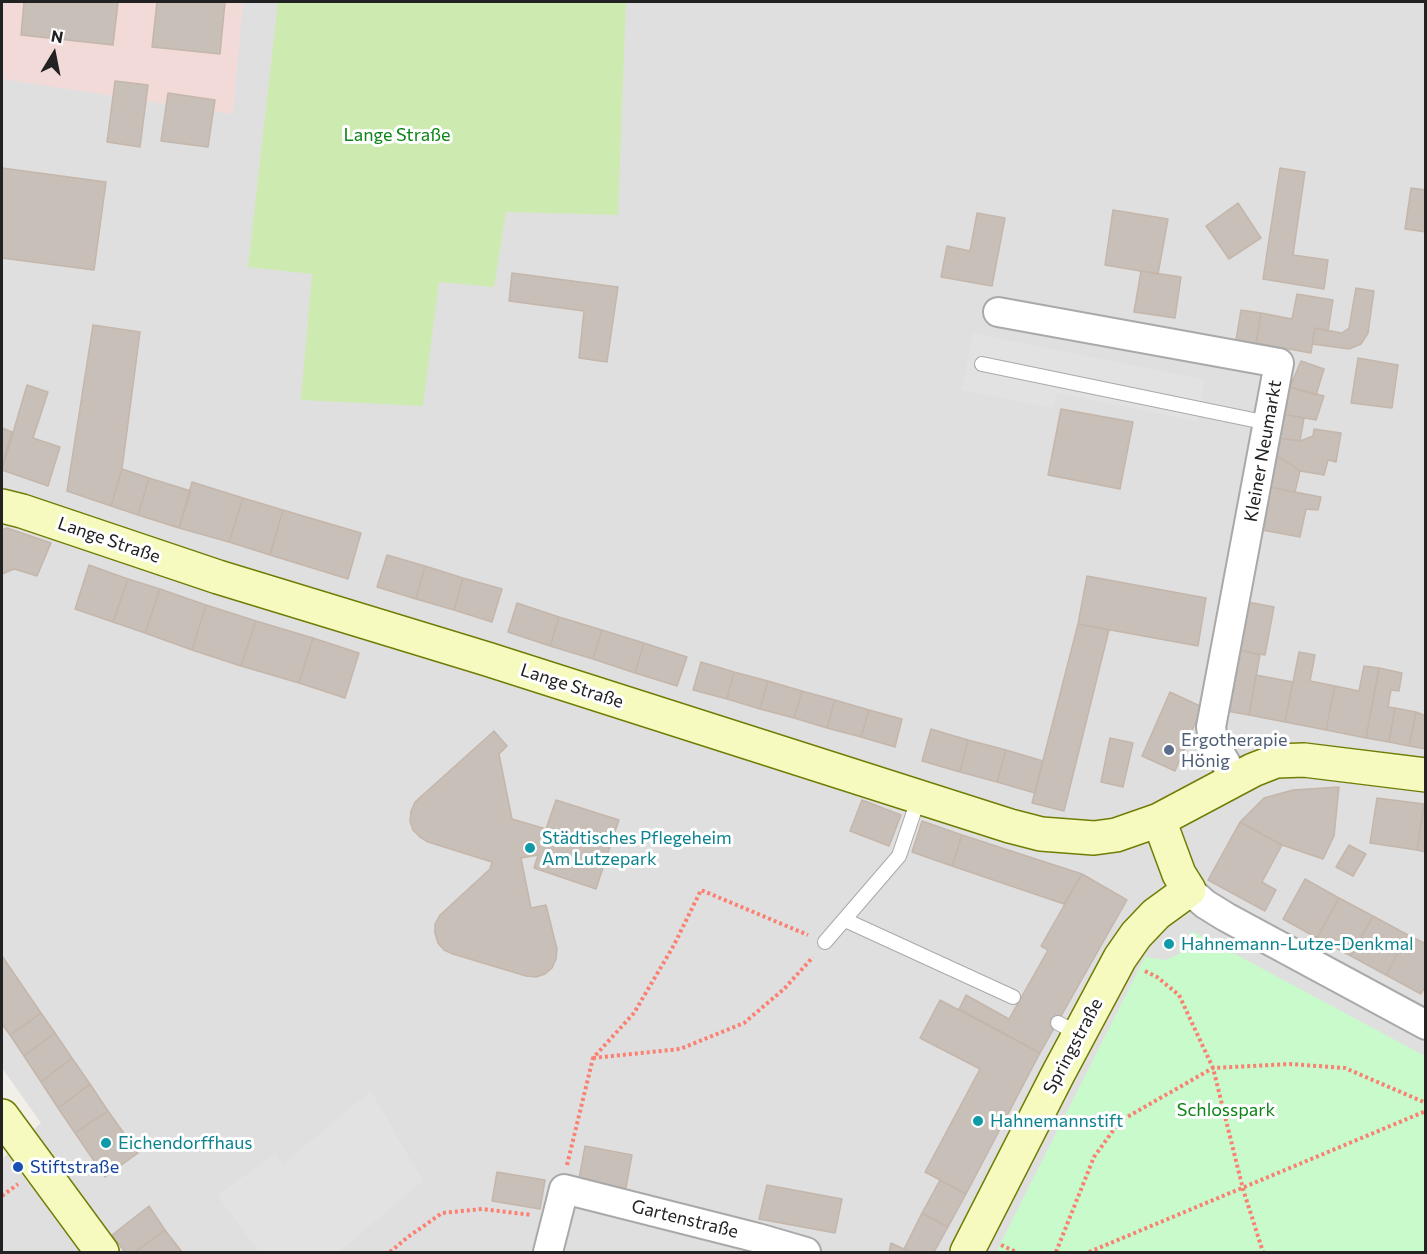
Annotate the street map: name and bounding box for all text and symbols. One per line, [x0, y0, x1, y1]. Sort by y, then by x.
north arrow [24, 24, 84, 84]
text: N [50, 25, 65, 46]
park label: Lange Straße [343, 124, 451, 146]
street label: Kleiner Neumarkt [1240, 378, 1286, 524]
street label: Lange Straße [55, 512, 163, 568]
street label: Lange Straße [518, 659, 626, 713]
place label: Ergotherapie Hönig [1181, 729, 1287, 771]
marker: Ergotherapie Hönig [1162, 743, 1176, 757]
place label: Städtisches Pflegeheim Am Lutzepark [542, 827, 732, 870]
marker: Städtisches Pflegeheim Am Lutzepark [523, 841, 537, 855]
place label: Hahnemann-Lutze-Denkmal [1181, 933, 1414, 955]
marker: Hahnemann-Lutze-Denkmal [1162, 937, 1176, 951]
street label: Springstraße [1039, 994, 1107, 1098]
park label: Schlosspark [1177, 1099, 1275, 1121]
place label: Hahnemannstift [990, 1110, 1123, 1132]
marker: Hahnemannstift [971, 1114, 985, 1128]
place label: Eichendorffhaus [118, 1132, 252, 1154]
marker: Eichendorffhaus [99, 1136, 113, 1150]
place label: Stiftstraße [30, 1156, 119, 1178]
marker: Stiftstraße [11, 1160, 25, 1174]
street label: Gartenstraße [629, 1195, 741, 1243]

